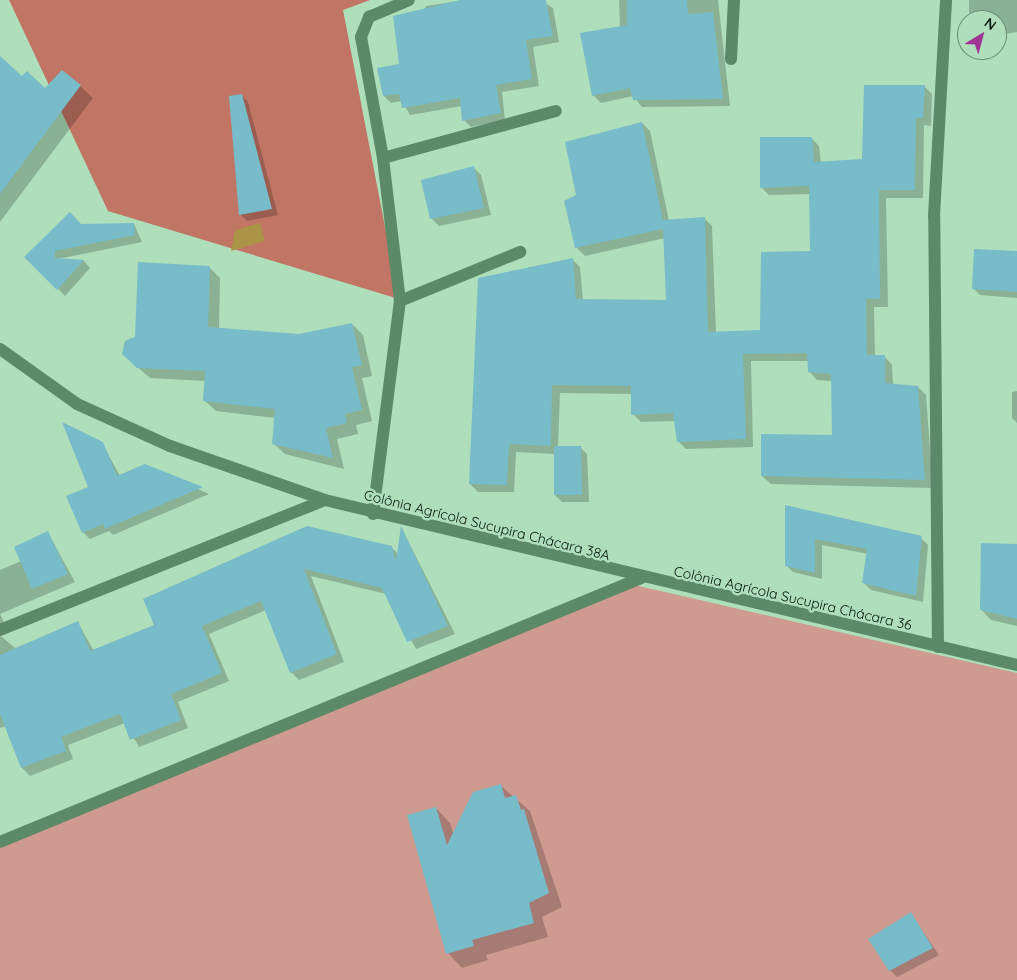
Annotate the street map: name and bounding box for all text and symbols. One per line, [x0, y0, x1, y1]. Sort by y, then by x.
north arrow [957, 10, 1007, 60]
text: N [981, 14, 1000, 34]
street label: Colônia Agrícola Sucupira Chácara 38A [362, 486, 612, 564]
street label: Colônia Agrícola Sucupira Chácara 36 [672, 562, 914, 634]

